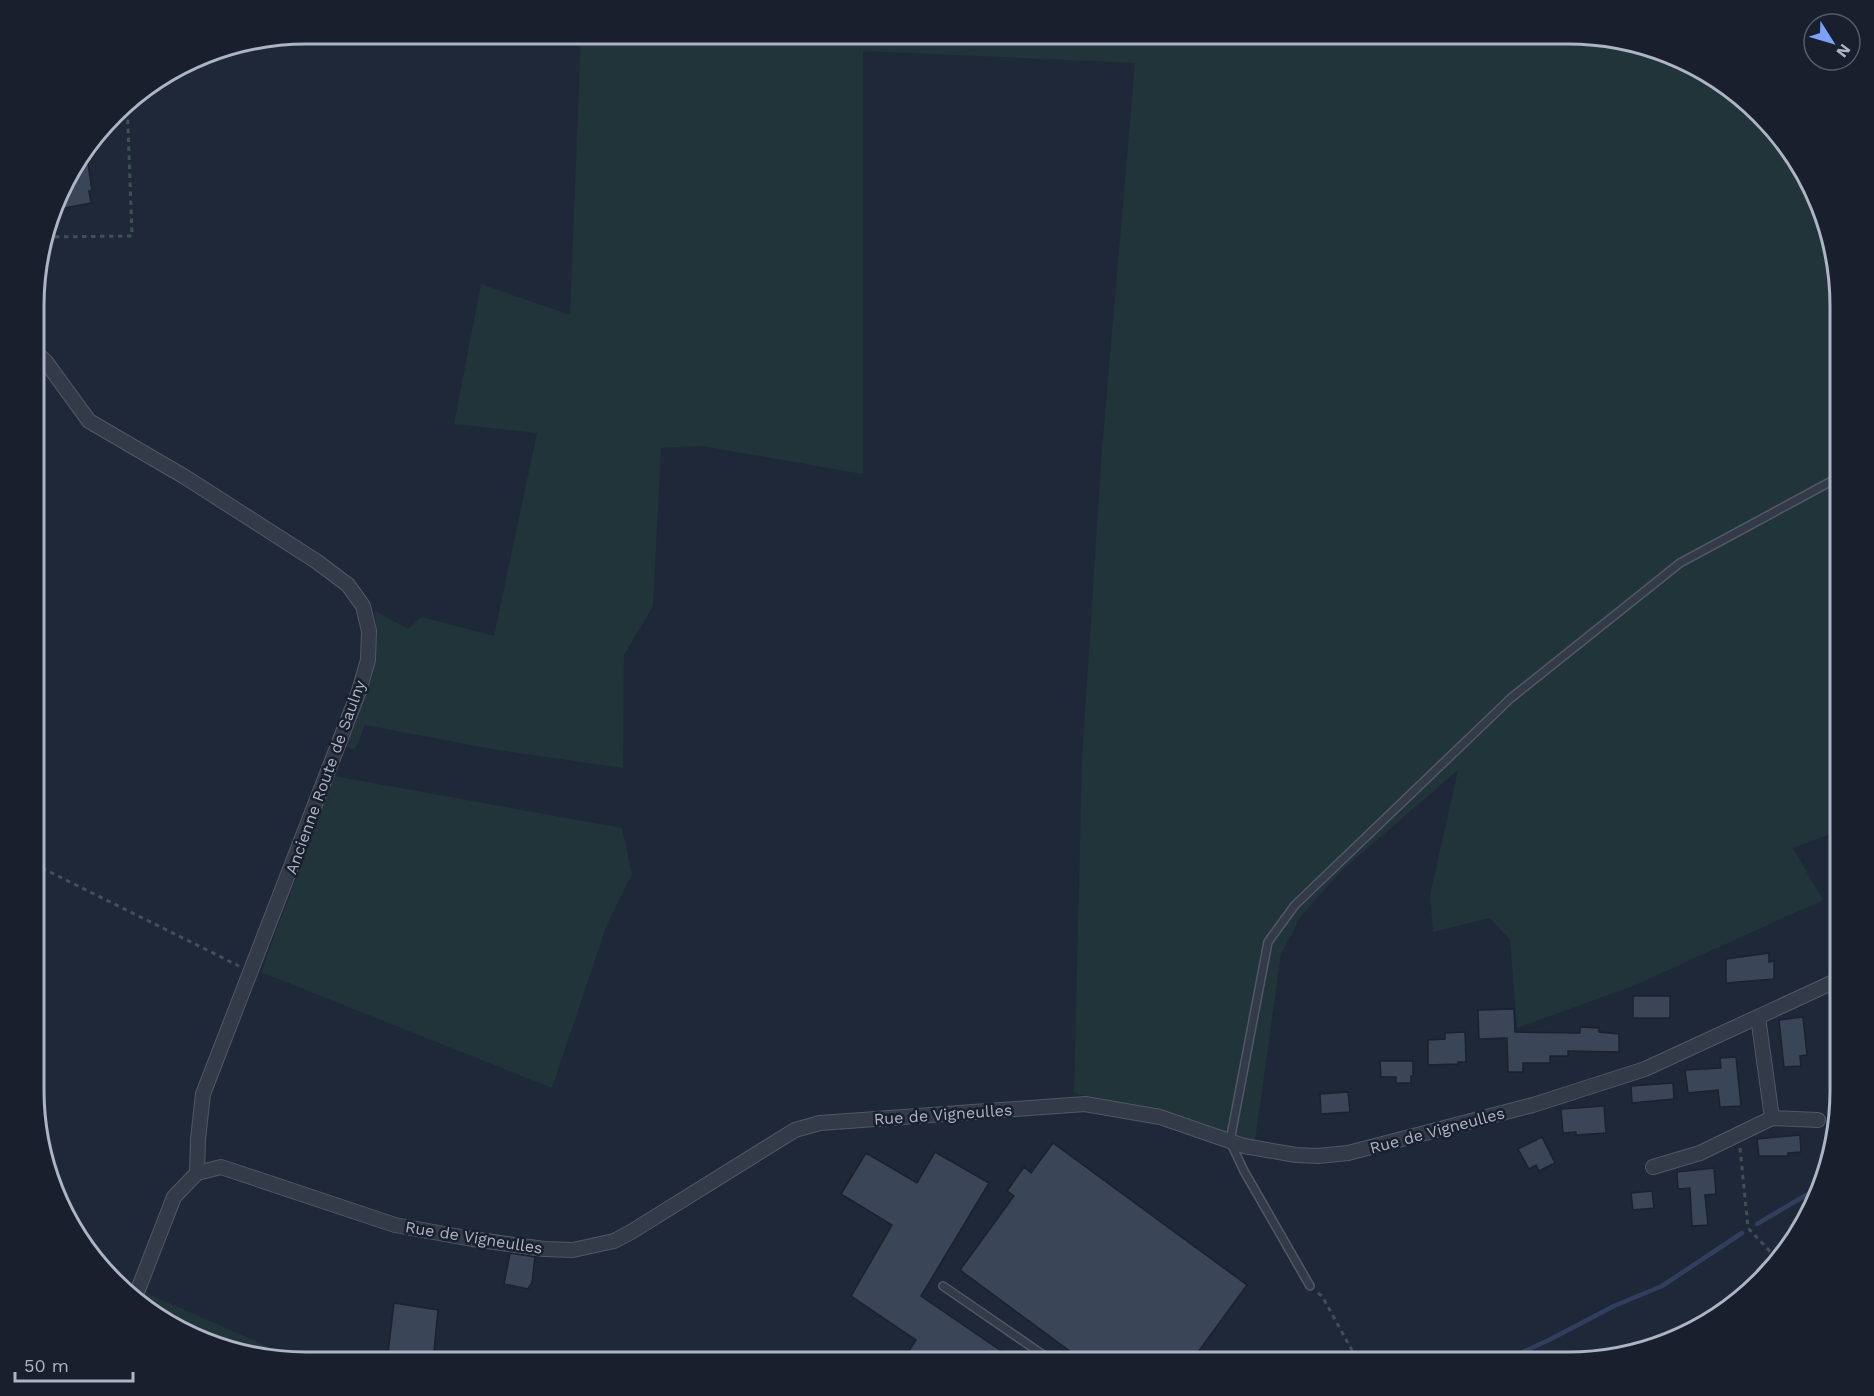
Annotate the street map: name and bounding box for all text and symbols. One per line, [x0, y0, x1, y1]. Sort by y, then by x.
north arrow [1802, 12, 1862, 72]
text: N [1832, 40, 1855, 61]
street label: Ancienne Route de Saulny [281, 677, 370, 877]
street label: Rue de Vigneulles [873, 1100, 1013, 1129]
street label: Rue de Vigneulles [1368, 1103, 1507, 1158]
street label: Rue de Vigneulles [404, 1217, 544, 1258]
scale bar [15, 1345, 134, 1383]
text: 50 m [24, 1355, 69, 1376]

